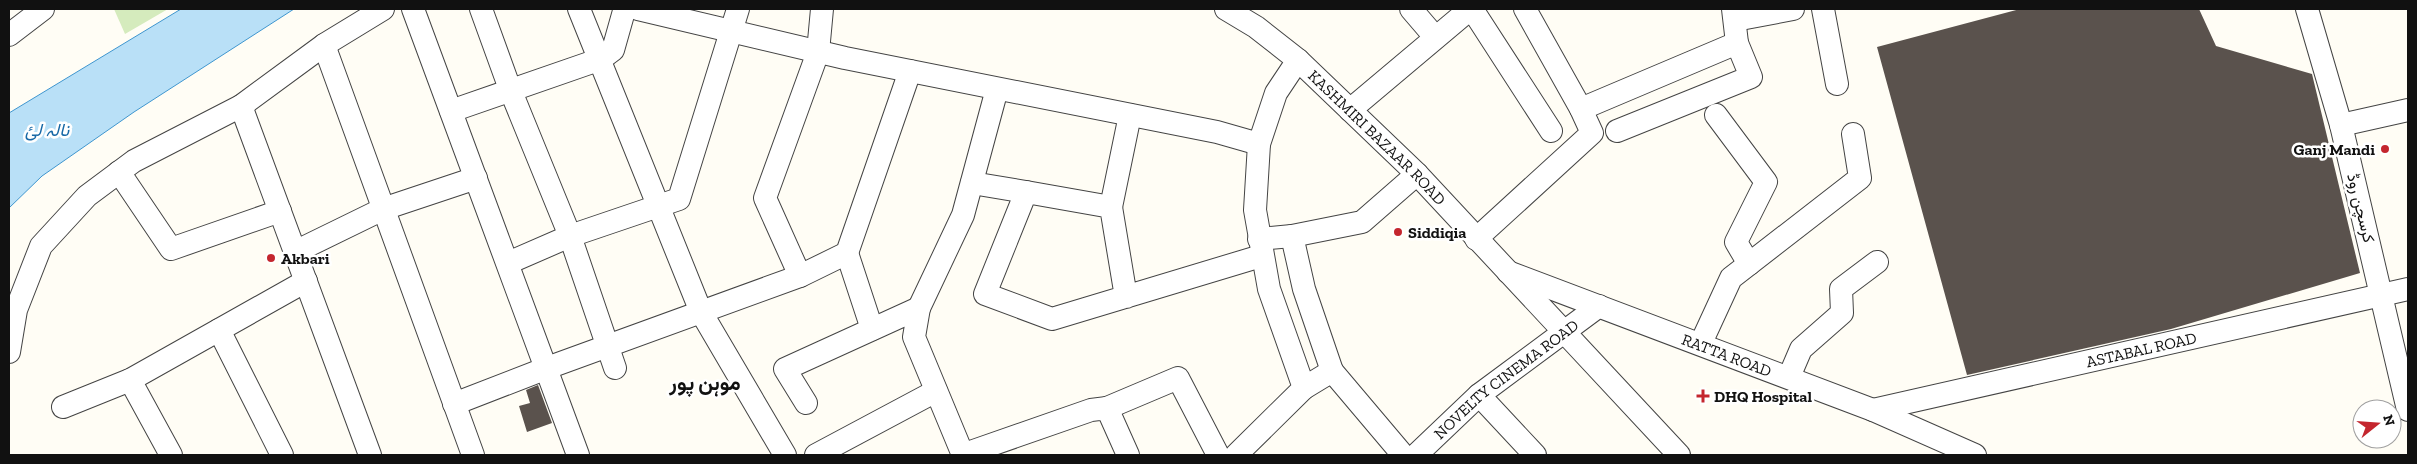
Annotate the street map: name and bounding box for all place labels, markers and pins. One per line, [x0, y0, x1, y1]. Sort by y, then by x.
place label: Ganj Mandi [2294, 140, 2375, 159]
marker: Ganj Mandi [2379, 143, 2391, 155]
place label: Siddiqia [1408, 223, 1466, 242]
marker: Siddiqia [1392, 226, 1404, 238]
place label: Akbari [281, 249, 330, 268]
marker: Akbari [265, 252, 277, 264]
place label: DHQ Hospital [1714, 387, 1812, 406]
marker: DHQ Hospital [1696, 389, 1710, 403]

